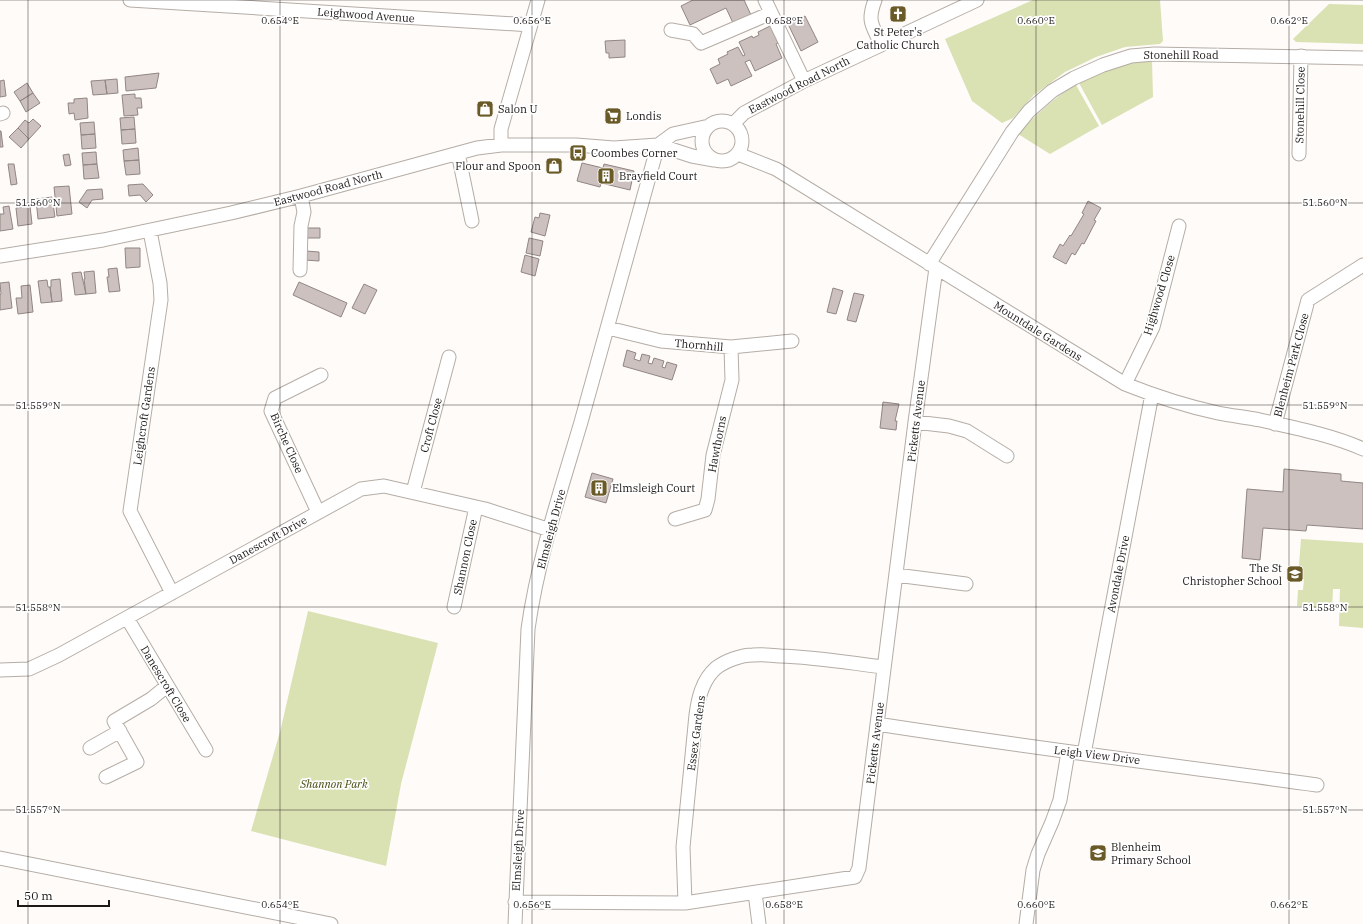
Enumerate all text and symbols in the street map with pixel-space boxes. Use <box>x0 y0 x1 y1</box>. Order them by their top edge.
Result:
church icon: St Peter's Catholic Church <box>888 4 908 24</box>
street label: Leighwood Avenue <box>317 5 415 25</box>
text: 0.654°E <box>261 14 299 27</box>
text: 0.656°E <box>513 14 551 27</box>
text: 0.658°E <box>765 14 803 27</box>
text: 0.660°E <box>1017 14 1055 27</box>
text: 0.662°E <box>1270 14 1308 27</box>
place label: St Peter's Catholic Church <box>856 25 940 52</box>
street label: Stonehill Road <box>1143 48 1219 62</box>
street label: Eastwood Road North <box>746 53 852 117</box>
street label: Stonehill Close <box>1292 66 1308 144</box>
shop icon: Salon U <box>475 99 495 119</box>
place label: Salon U <box>498 102 538 116</box>
supermarket icon: Londis <box>603 106 623 126</box>
place label: Londis <box>626 109 661 123</box>
bus stop icon: Coombes Corner <box>568 143 588 163</box>
place label: Coombes Corner <box>591 146 678 160</box>
shop icon: Flour and Spoon <box>544 156 564 176</box>
place label: Flour and Spoon <box>455 159 541 173</box>
building icon: Brayfield Court <box>596 166 616 186</box>
street label: Eastwood Road North <box>272 167 384 209</box>
place label: Brayfield Court <box>619 169 697 183</box>
text: 51.560°N <box>15 196 61 209</box>
text: 51.560°N <box>1302 196 1348 209</box>
street label: Highwood Close <box>1140 253 1178 337</box>
street label: Mountdale Gardens <box>991 298 1085 364</box>
street label: Blenheim Park Close <box>1270 311 1312 419</box>
street label: Thornhill <box>674 336 724 354</box>
street label: Leighcroft Gardens <box>130 366 158 466</box>
street label: Picketts Avenue <box>904 379 928 463</box>
street label: Croft Close <box>417 396 445 454</box>
text: 51.559°N <box>15 399 61 412</box>
text: 51.559°N <box>1302 399 1348 412</box>
street label: Birche Close <box>267 411 307 475</box>
street label: Hawthorns <box>705 415 729 473</box>
building icon: Elmsleigh Court <box>589 478 609 498</box>
place label: Elmsleigh Court <box>612 481 695 495</box>
street label: Elmsleigh Drive <box>534 487 568 570</box>
street label: Danescroft Drive <box>227 513 309 567</box>
street label: Shannon Close <box>450 518 480 596</box>
street label: Avondale Drive <box>1104 534 1132 614</box>
place label: The St Christopher School <box>1183 561 1282 588</box>
school or university icon: The St Christopher School <box>1285 564 1305 584</box>
text: 51.558°N <box>15 601 61 614</box>
text: 51.558°N <box>1302 601 1348 614</box>
street label: Danescroft Close <box>138 643 194 725</box>
street label: Essex Gardens <box>684 694 708 772</box>
street label: Picketts Avenue <box>863 701 887 785</box>
street label: Leigh View Drive <box>1053 743 1141 767</box>
park label: Shannon Park <box>299 777 368 791</box>
text: 51.557°N <box>15 803 61 816</box>
text: 51.557°N <box>1302 803 1348 816</box>
street label: Elmsleigh Drive <box>509 809 527 891</box>
place label: Blenheim Primary School <box>1111 840 1191 867</box>
school or university icon: Blenheim Primary School <box>1088 843 1108 863</box>
scale bar <box>18 882 109 908</box>
text: 50 m <box>24 888 53 903</box>
text: 0.654°E <box>261 898 299 911</box>
text: 0.656°E <box>513 898 551 911</box>
text: 0.658°E <box>765 898 803 911</box>
text: 0.660°E <box>1017 898 1055 911</box>
text: 0.662°E <box>1270 898 1308 911</box>

